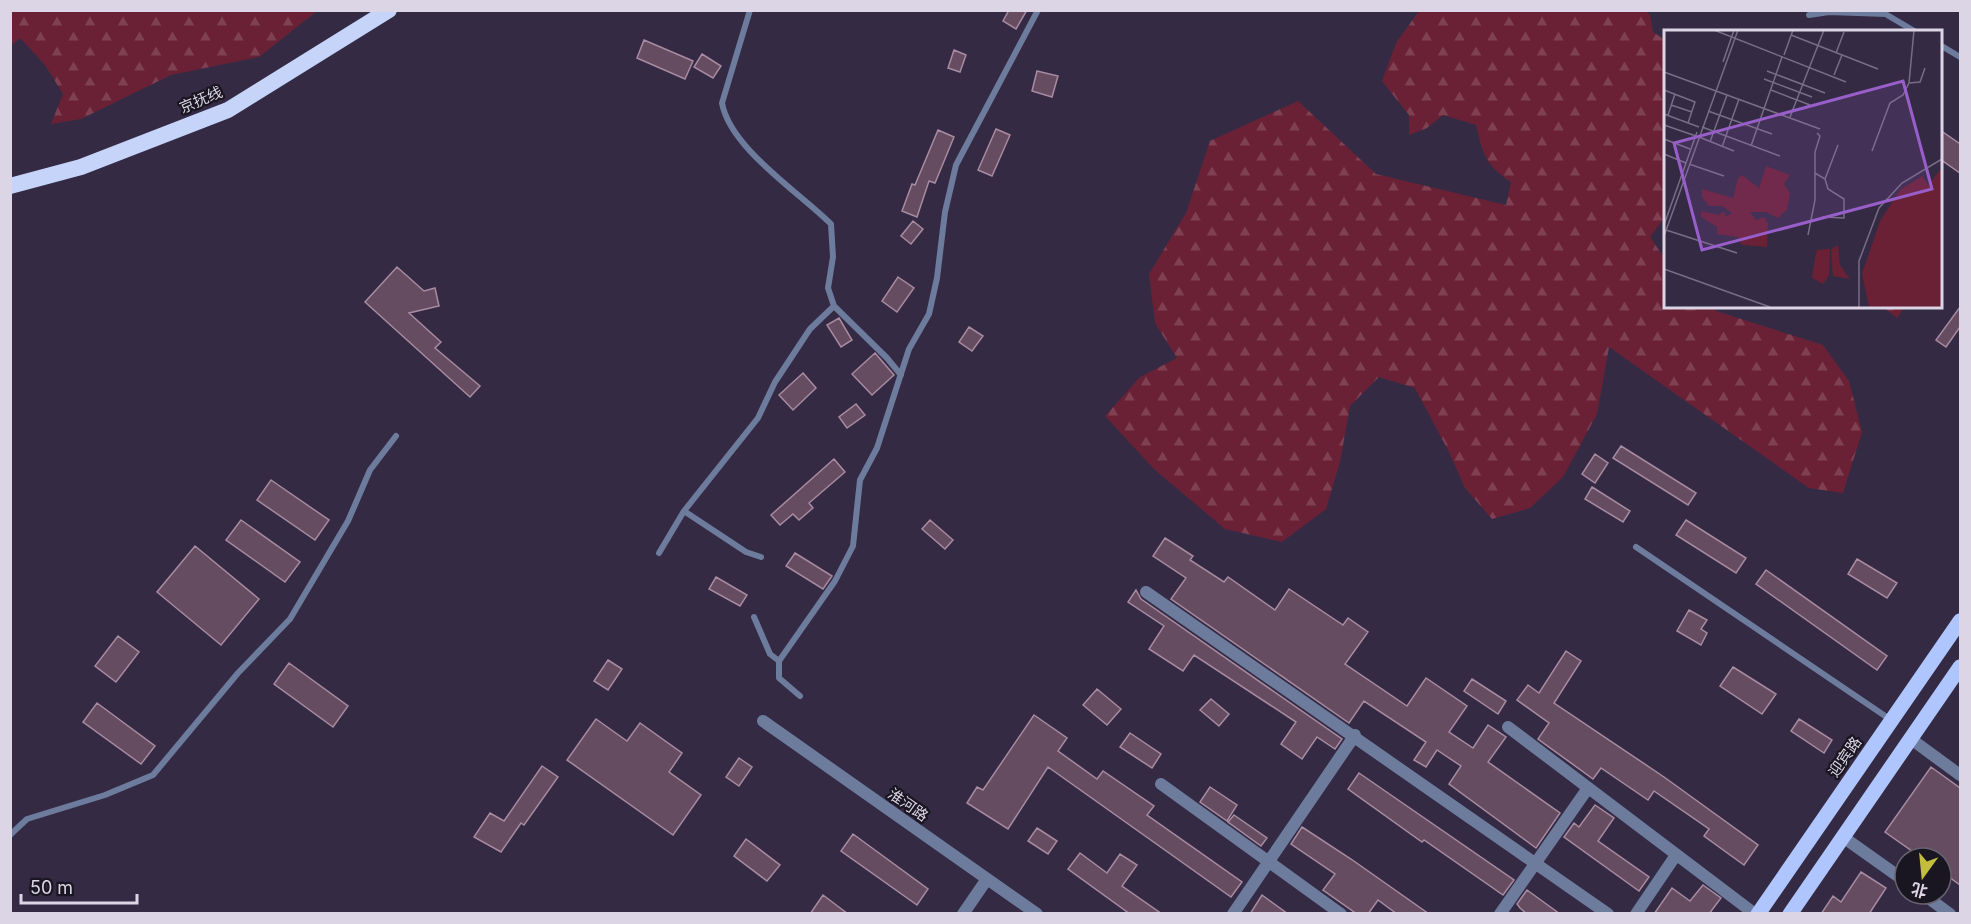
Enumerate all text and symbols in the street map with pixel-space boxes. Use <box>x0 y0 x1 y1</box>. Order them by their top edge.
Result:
inset map <box>1664 30 1941 308</box>
street label: 京抚线 <box>176 82 225 117</box>
street label: 迎宾路 <box>1824 733 1865 781</box>
street label: 淮河路 <box>884 784 932 825</box>
north arrow <box>1893 846 1953 906</box>
scale bar <box>21 867 136 905</box>
text: 50 m <box>30 877 73 898</box>
text: 北 <box>1909 879 1929 902</box>

